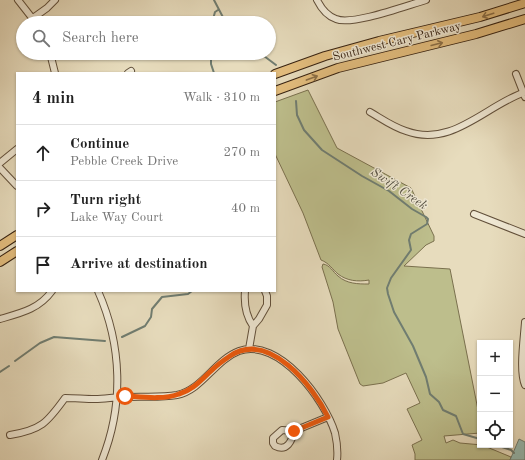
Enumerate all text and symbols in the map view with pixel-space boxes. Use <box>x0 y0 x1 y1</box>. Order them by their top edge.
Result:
one-way arrow <box>481 12 494 19</box>
search box <box>16 16 276 60</box>
street label: Southwest Cary Parkway <box>332 20 463 64</box>
icon: search <box>30 27 52 49</box>
text: Search here <box>62 31 139 46</box>
one-way arrow <box>430 40 443 47</box>
one-way arrow <box>305 74 318 81</box>
text: 4 min <box>32 90 75 107</box>
text: Walk · 310 m <box>183 91 260 104</box>
text: Continue <box>70 137 129 152</box>
icon: ahead <box>32 142 54 164</box>
text: 270 m <box>223 146 260 159</box>
text: Pebble Creek Drive <box>70 155 178 168</box>
water label: Swift Creek <box>368 165 430 213</box>
text: Turn right <box>70 193 141 208</box>
icon: right <box>32 198 54 220</box>
text: 40 m <box>231 202 260 215</box>
text: Lake Way Court <box>70 211 163 224</box>
icon: arrive <box>32 254 54 276</box>
text: Arrive at destination <box>70 257 208 272</box>
map controls <box>477 340 513 448</box>
button: + <box>477 340 513 376</box>
button: − <box>477 376 513 412</box>
route start <box>116 387 134 405</box>
button: locate <box>477 412 513 448</box>
route end <box>285 422 303 440</box>

